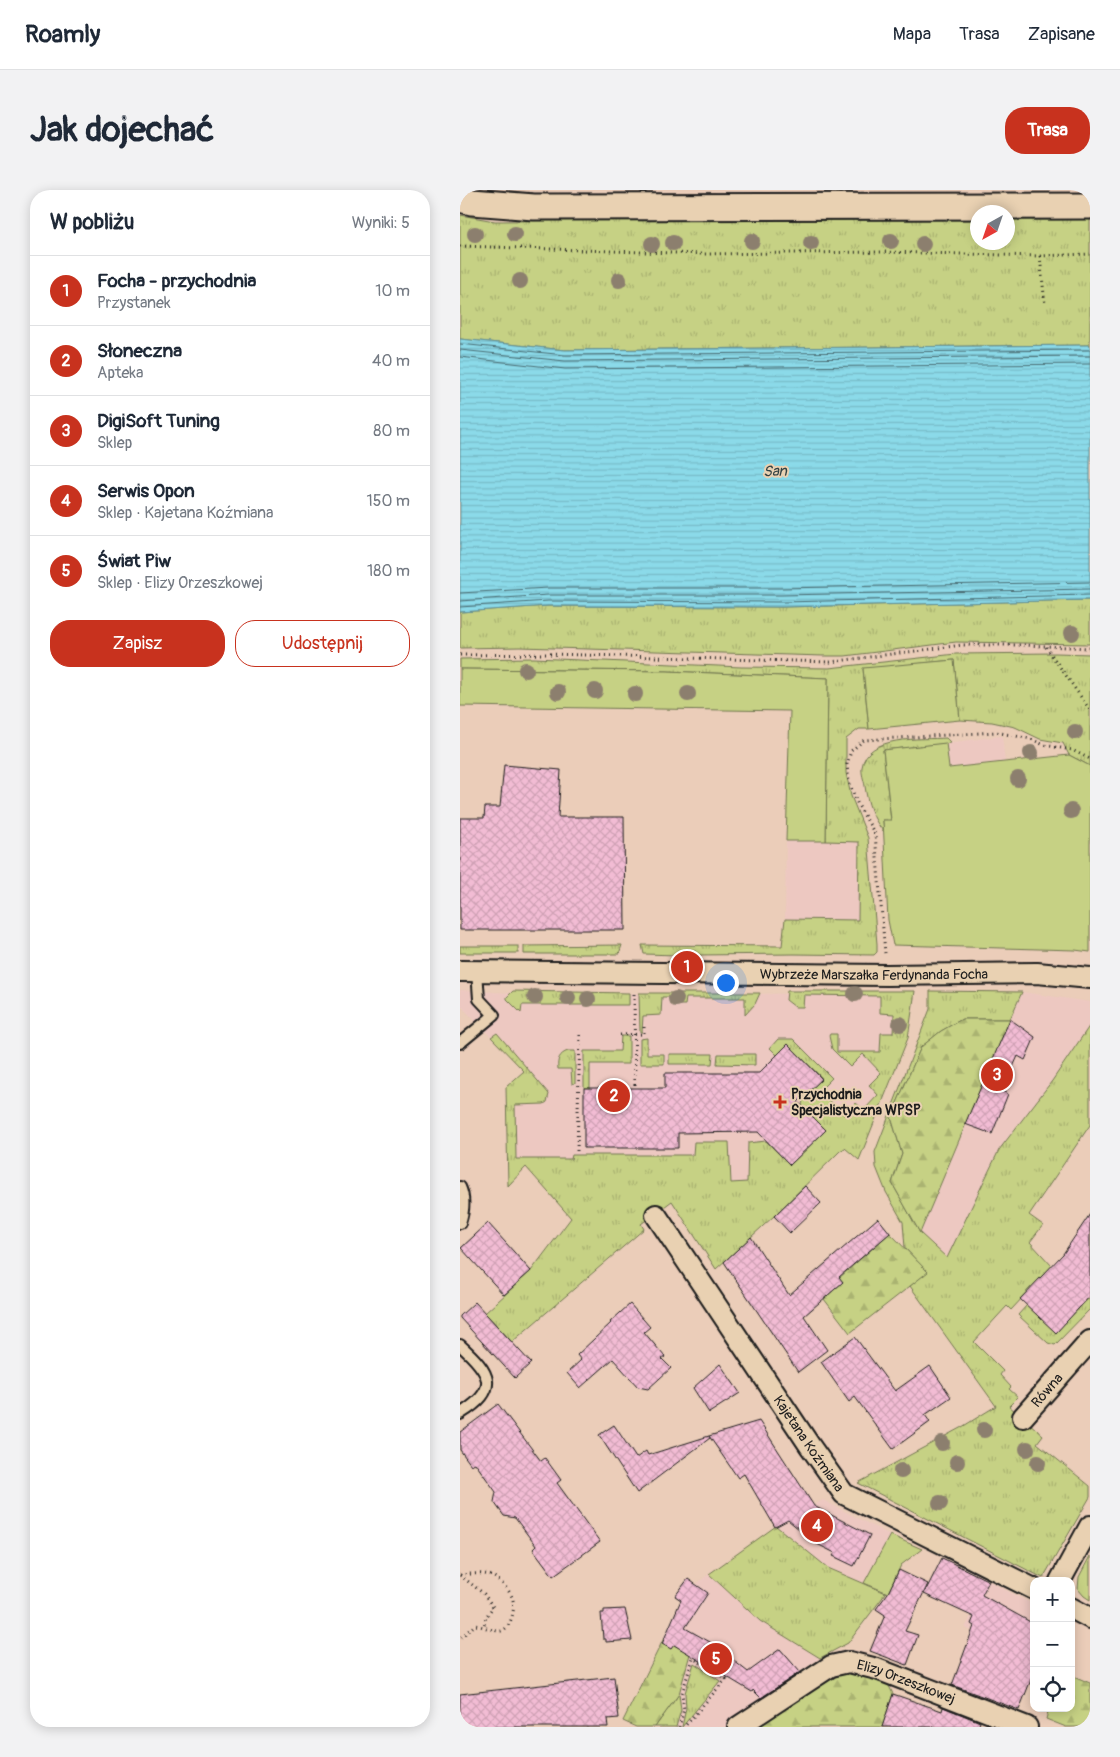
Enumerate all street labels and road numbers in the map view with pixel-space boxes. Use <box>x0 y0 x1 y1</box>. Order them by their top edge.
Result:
street label: Wybrzeże Marszałka Ferdynanda Focha <box>760 966 988 984</box>
street label: Równa <box>1028 1370 1067 1411</box>
street label: Kajetana Koźmiana <box>770 1392 848 1495</box>
street label: Elizy Orzeszkowej <box>855 1656 958 1707</box>

